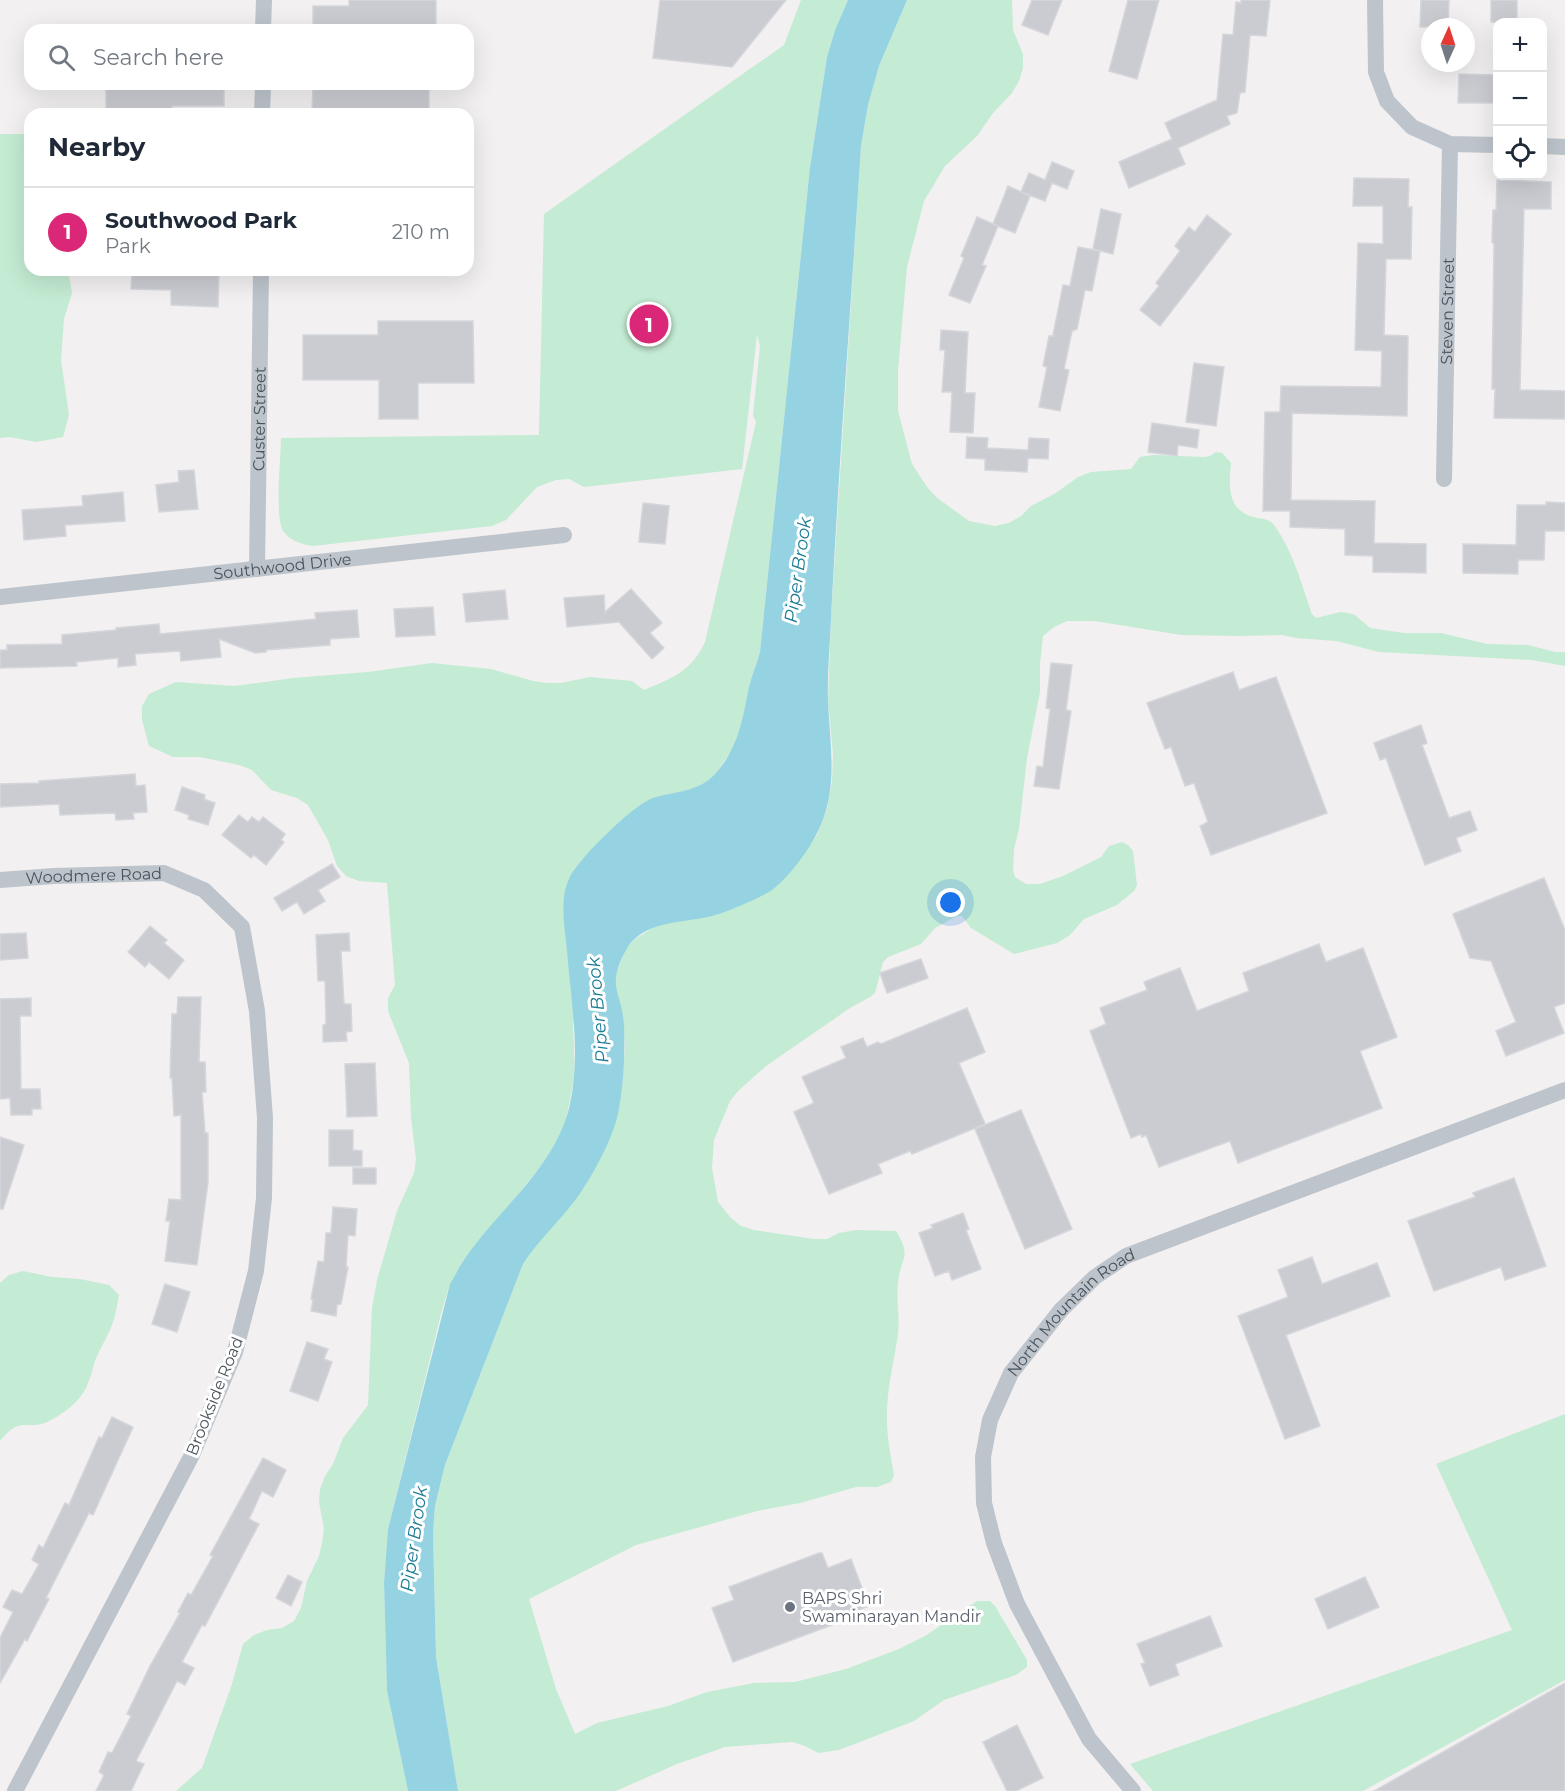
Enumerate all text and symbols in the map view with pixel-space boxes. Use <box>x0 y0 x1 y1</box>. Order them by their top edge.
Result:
north arrow <box>1421 18 1475 72</box>
map controls <box>1493 18 1547 180</box>
button: + <box>1493 18 1547 72</box>
search box <box>24 24 474 90</box>
icon: search <box>45 41 78 74</box>
text: Search here <box>93 44 224 71</box>
button: − <box>1493 72 1547 126</box>
button: locate <box>1493 126 1547 180</box>
text: Nearby <box>48 131 145 163</box>
text: Southwood Park <box>105 207 297 234</box>
text: 1 <box>64 220 71 244</box>
text: 210 m <box>392 220 450 244</box>
text: Park <box>105 234 151 258</box>
street label: Steven Street <box>1437 257 1458 365</box>
pin: 1 <box>630 302 668 346</box>
street label: Custer Street <box>249 366 270 471</box>
water label: Piper Brook <box>780 514 816 624</box>
street label: Southwood Drive <box>212 549 352 583</box>
street label: Woodmere Road <box>25 864 162 888</box>
your location <box>936 888 965 917</box>
water label: Piper Brook <box>582 955 614 1064</box>
street label: North Mountain Road <box>1003 1245 1138 1380</box>
street label: Brookside Road <box>182 1334 247 1458</box>
water label: Piper Brook <box>396 1483 432 1593</box>
place label: BAPS Shri Swaminarayan Mandir <box>802 1589 981 1626</box>
marker: BAPS Shri Swaminarayan Mandir <box>783 1600 797 1614</box>

